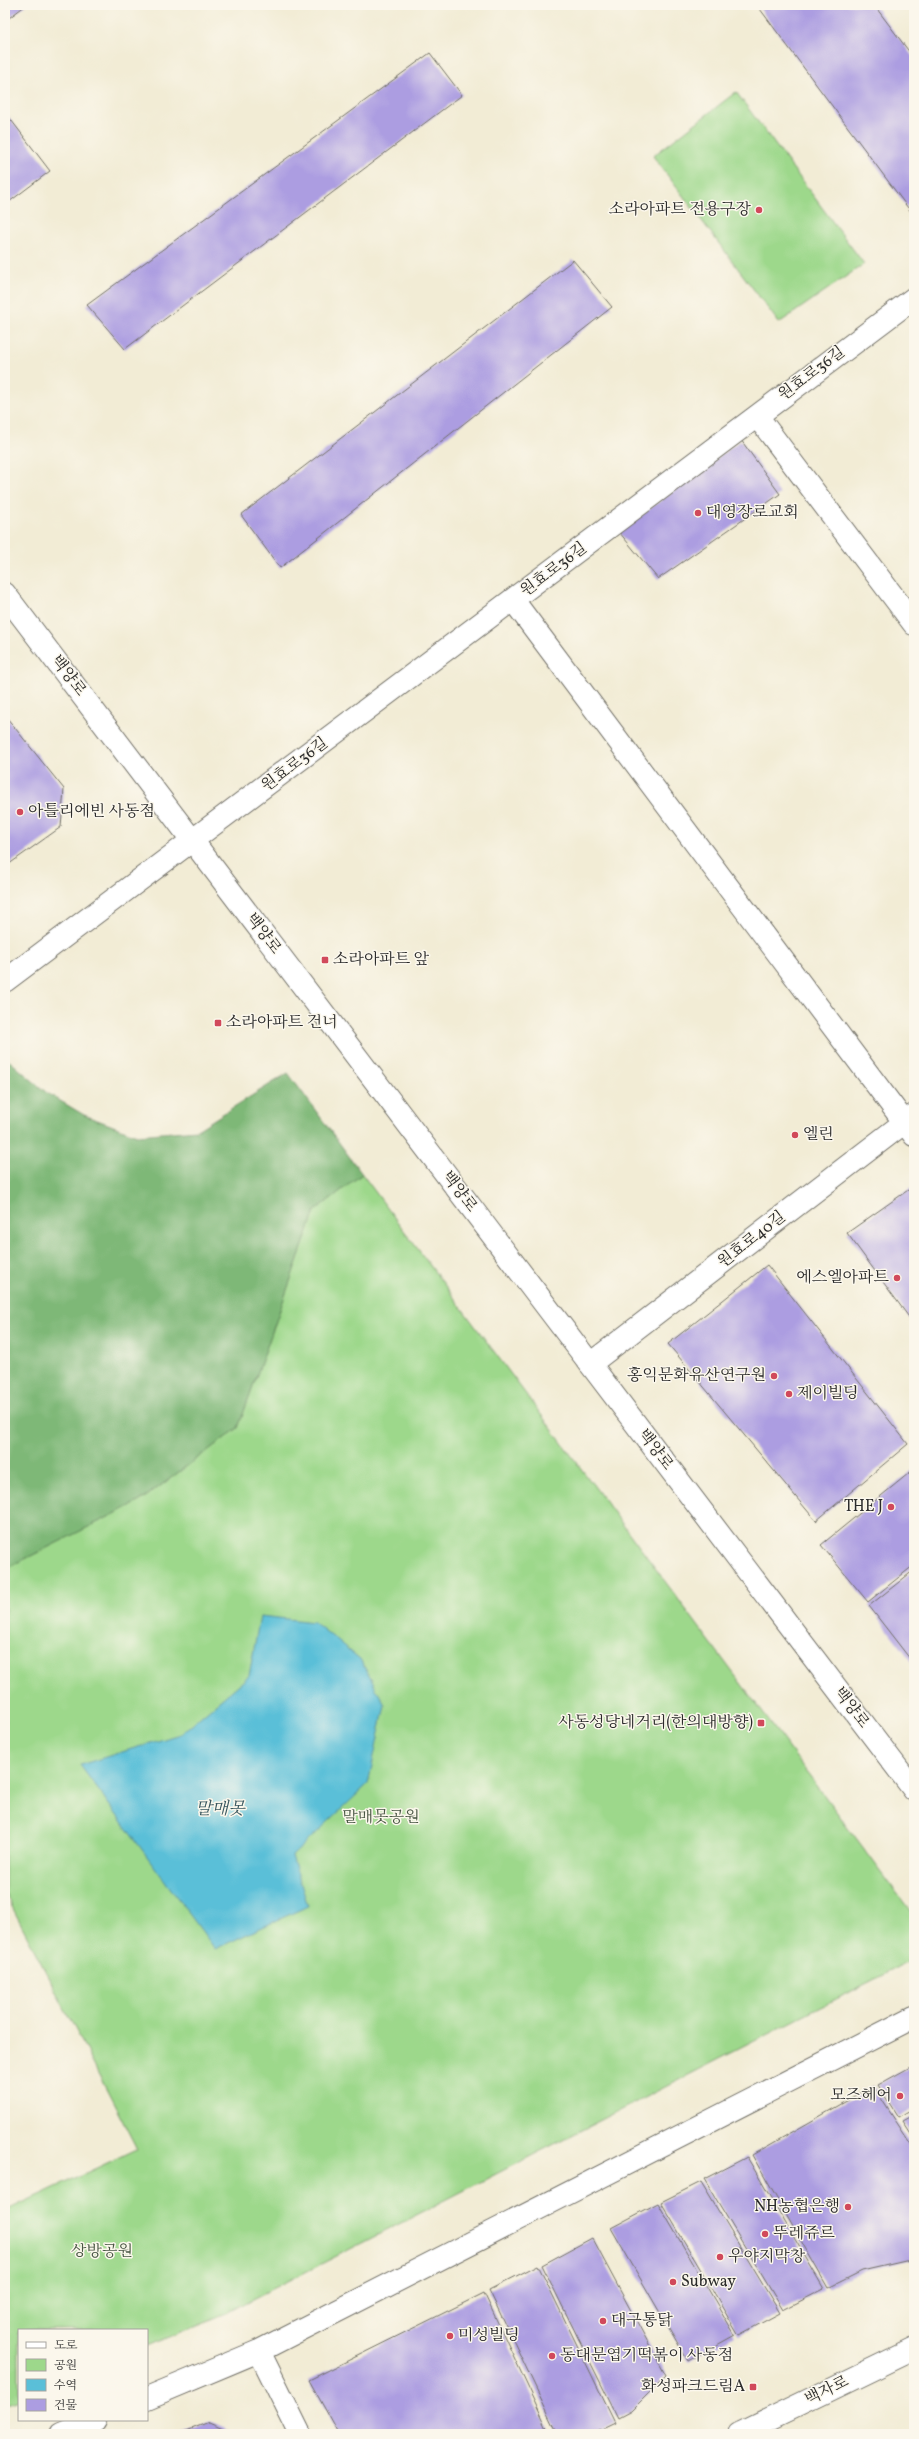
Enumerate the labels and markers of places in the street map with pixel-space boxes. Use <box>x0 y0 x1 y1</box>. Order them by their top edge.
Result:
place label: 소라아파트 전용구장 <box>609 199 752 221</box>
marker: 소라아파트 전용구장 <box>754 205 764 215</box>
place label: 대영장로교회 <box>706 502 799 524</box>
marker: 대영장로교회 <box>693 508 703 518</box>
place label: 아틀리에빈 사동점 <box>28 801 155 823</box>
marker: 아틀리에빈 사동점 <box>15 807 25 817</box>
place label: 소라아파트 앞 <box>333 949 429 971</box>
marker: 소라아파트 앞 <box>320 955 330 965</box>
place label: 소라아파트 건너 <box>226 1012 337 1034</box>
marker: 소라아파트 건너 <box>213 1018 223 1028</box>
place label: 엘린 <box>803 1124 834 1146</box>
marker: 엘린 <box>790 1130 800 1140</box>
place label: 에스엘아파트 <box>796 1267 890 1289</box>
marker: 에스엘아파트 <box>892 1273 902 1283</box>
place label: 홍익문화유산연구원 <box>627 1365 766 1387</box>
marker: 홍익문화유산연구원 <box>769 1371 779 1381</box>
place label: 제이빌딩 <box>797 1383 859 1405</box>
marker: 제이빌딩 <box>784 1389 794 1399</box>
place label: THE J <box>844 1496 883 1518</box>
marker: THE J <box>886 1502 896 1512</box>
place label: 사동성당네거리(한의대방향) <box>558 1712 753 1734</box>
marker: 사동성당네거리(한의대방향) <box>756 1718 766 1728</box>
place label: 모즈헤어 <box>830 2085 892 2107</box>
marker: 모즈헤어 <box>895 2091 905 2101</box>
place label: NH농협은행 <box>754 2196 840 2218</box>
marker: NH농협은행 <box>843 2202 853 2212</box>
place label: 뚜레쥬르 <box>773 2223 835 2245</box>
marker: 뚜레쥬르 <box>760 2229 770 2239</box>
place label: 우야지막창 <box>728 2246 806 2268</box>
marker: 우야지막창 <box>715 2252 725 2262</box>
place label: Subway <box>681 2271 736 2293</box>
marker: Subway <box>668 2277 678 2287</box>
place label: 대구통닭 <box>611 2310 673 2332</box>
marker: 대구통닭 <box>598 2316 608 2326</box>
place label: 미성빌딩 <box>458 2325 520 2347</box>
marker: 미성빌딩 <box>445 2331 455 2341</box>
place label: 동대문엽기떡볶이 사동점 <box>560 2345 733 2367</box>
marker: 동대문엽기떡볶이 사동점 <box>547 2351 557 2361</box>
place label: 화성파크드림A <box>641 2376 745 2398</box>
marker: 화성파크드림A <box>748 2382 758 2392</box>

